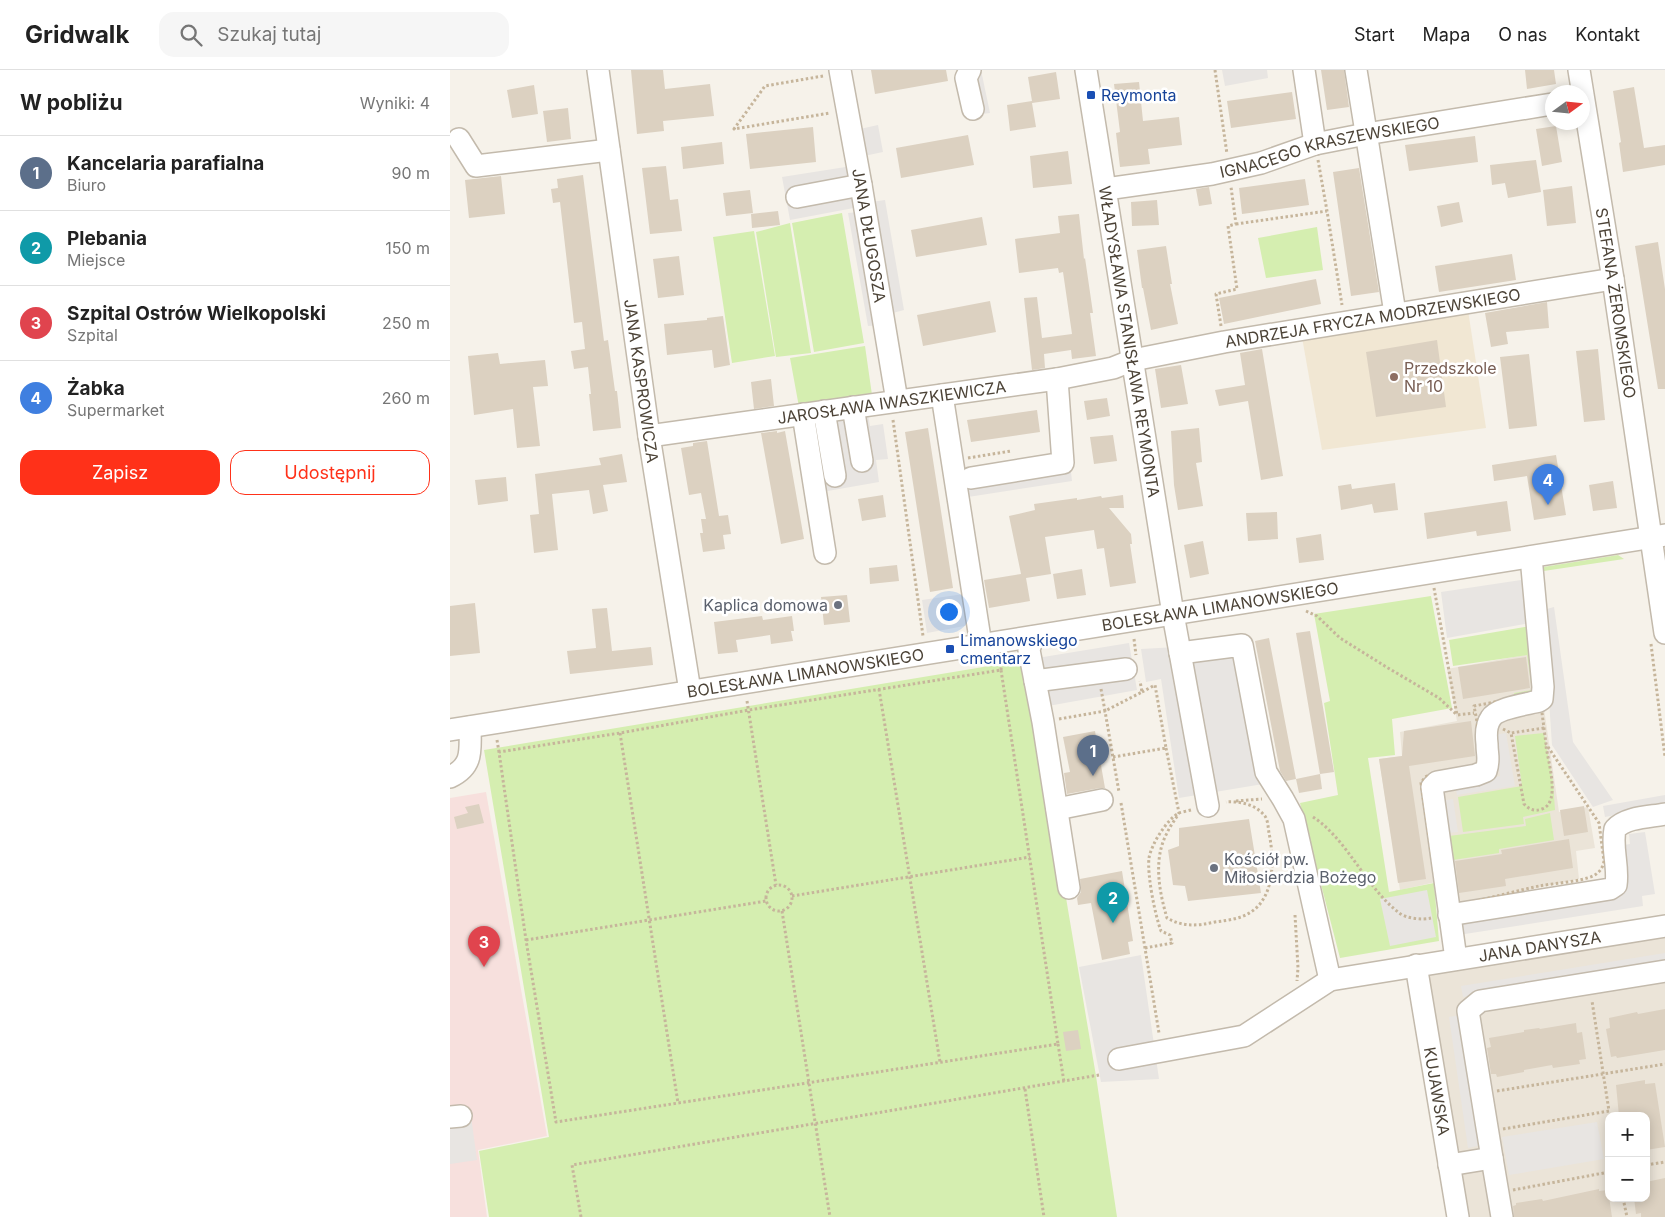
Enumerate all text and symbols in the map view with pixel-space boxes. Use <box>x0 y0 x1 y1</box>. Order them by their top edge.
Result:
search box <box>159 12 509 57</box>
text: Gridwalk <box>25 20 129 49</box>
icon: search <box>177 21 205 49</box>
text: Szukaj tutaj <box>217 23 321 46</box>
text: Start <box>1354 24 1395 45</box>
text: Mapa <box>1423 24 1470 45</box>
text: O nas <box>1498 24 1547 45</box>
text: Kontakt <box>1575 24 1640 45</box>
place label: Reymonta <box>1101 85 1176 105</box>
north arrow <box>1545 85 1590 130</box>
marker: Reymonta <box>1085 89 1097 101</box>
text: W pobliżu <box>20 90 123 115</box>
text: Wyniki: 4 <box>360 93 430 113</box>
street label: IGNACEGO KRASZEWSKIEGO <box>1218 112 1441 182</box>
text: Kancelaria parafialna <box>67 152 264 175</box>
text: 1 <box>33 163 39 183</box>
text: 90 m <box>391 163 430 183</box>
street label: JANA DŁUGOSZA <box>848 167 890 304</box>
text: Biuro <box>67 175 106 195</box>
street label: WŁADYSŁAWA STANISŁAWA REYMONTA <box>1095 184 1164 499</box>
street label: STEFANA ŻEROMSKIEGO <box>1592 206 1640 400</box>
text: Plebania <box>67 227 147 250</box>
text: 2 <box>31 238 41 258</box>
text: 150 m <box>385 238 430 258</box>
text: Miejsce <box>67 250 125 270</box>
street label: ANDRZEJA FRYCZA MODRZEWSKIEGO <box>1223 284 1522 352</box>
street label: JANA KASPROWICZA <box>620 298 663 464</box>
text: Szpital Ostrów Wielkopolski <box>67 302 326 325</box>
text: 3 <box>31 313 41 333</box>
text: 250 m <box>382 313 430 333</box>
text: Szpital <box>67 325 118 345</box>
place label: Przedszkole Nr 10 <box>1404 358 1496 396</box>
marker: Przedszkole Nr 10 <box>1388 371 1400 383</box>
street label: JAROSŁAWA IWASZKIEWICZA <box>776 376 1007 428</box>
text: Żabka <box>67 377 125 400</box>
text: 4 <box>31 388 41 408</box>
text: 260 m <box>382 388 430 408</box>
text: Supermarket <box>67 400 164 420</box>
button: Zapisz <box>20 450 220 495</box>
button: Udostępnij <box>230 450 430 495</box>
pin: 4 <box>1532 464 1564 505</box>
street label: BOLESŁAWA LIMANOWSKIEGO <box>1100 578 1340 635</box>
place label: Kaplica domowa <box>703 595 828 615</box>
marker: Kaplica domowa <box>832 599 844 611</box>
your location <box>936 599 962 625</box>
place label: Limanowskiego cmentarz <box>960 630 1078 668</box>
marker: Limanowskiego cmentarz <box>944 643 956 655</box>
street label: BOLESŁAWA LIMANOWSKIEGO <box>686 644 925 702</box>
pin: 1 <box>1077 735 1109 776</box>
place label: Kościół pw. Miłosierdzia Bożego <box>1224 849 1376 887</box>
marker: Kościół pw. Miłosierdzia Bożego <box>1208 862 1220 874</box>
pin: 2 <box>1097 882 1129 923</box>
pin: 3 <box>468 926 500 967</box>
street label: JANA DANYSZA <box>1477 926 1602 966</box>
street label: KUJAWSKA <box>1420 1045 1454 1137</box>
map controls <box>1605 1112 1650 1202</box>
button: + <box>1605 1112 1650 1157</box>
button: − <box>1605 1157 1650 1202</box>

